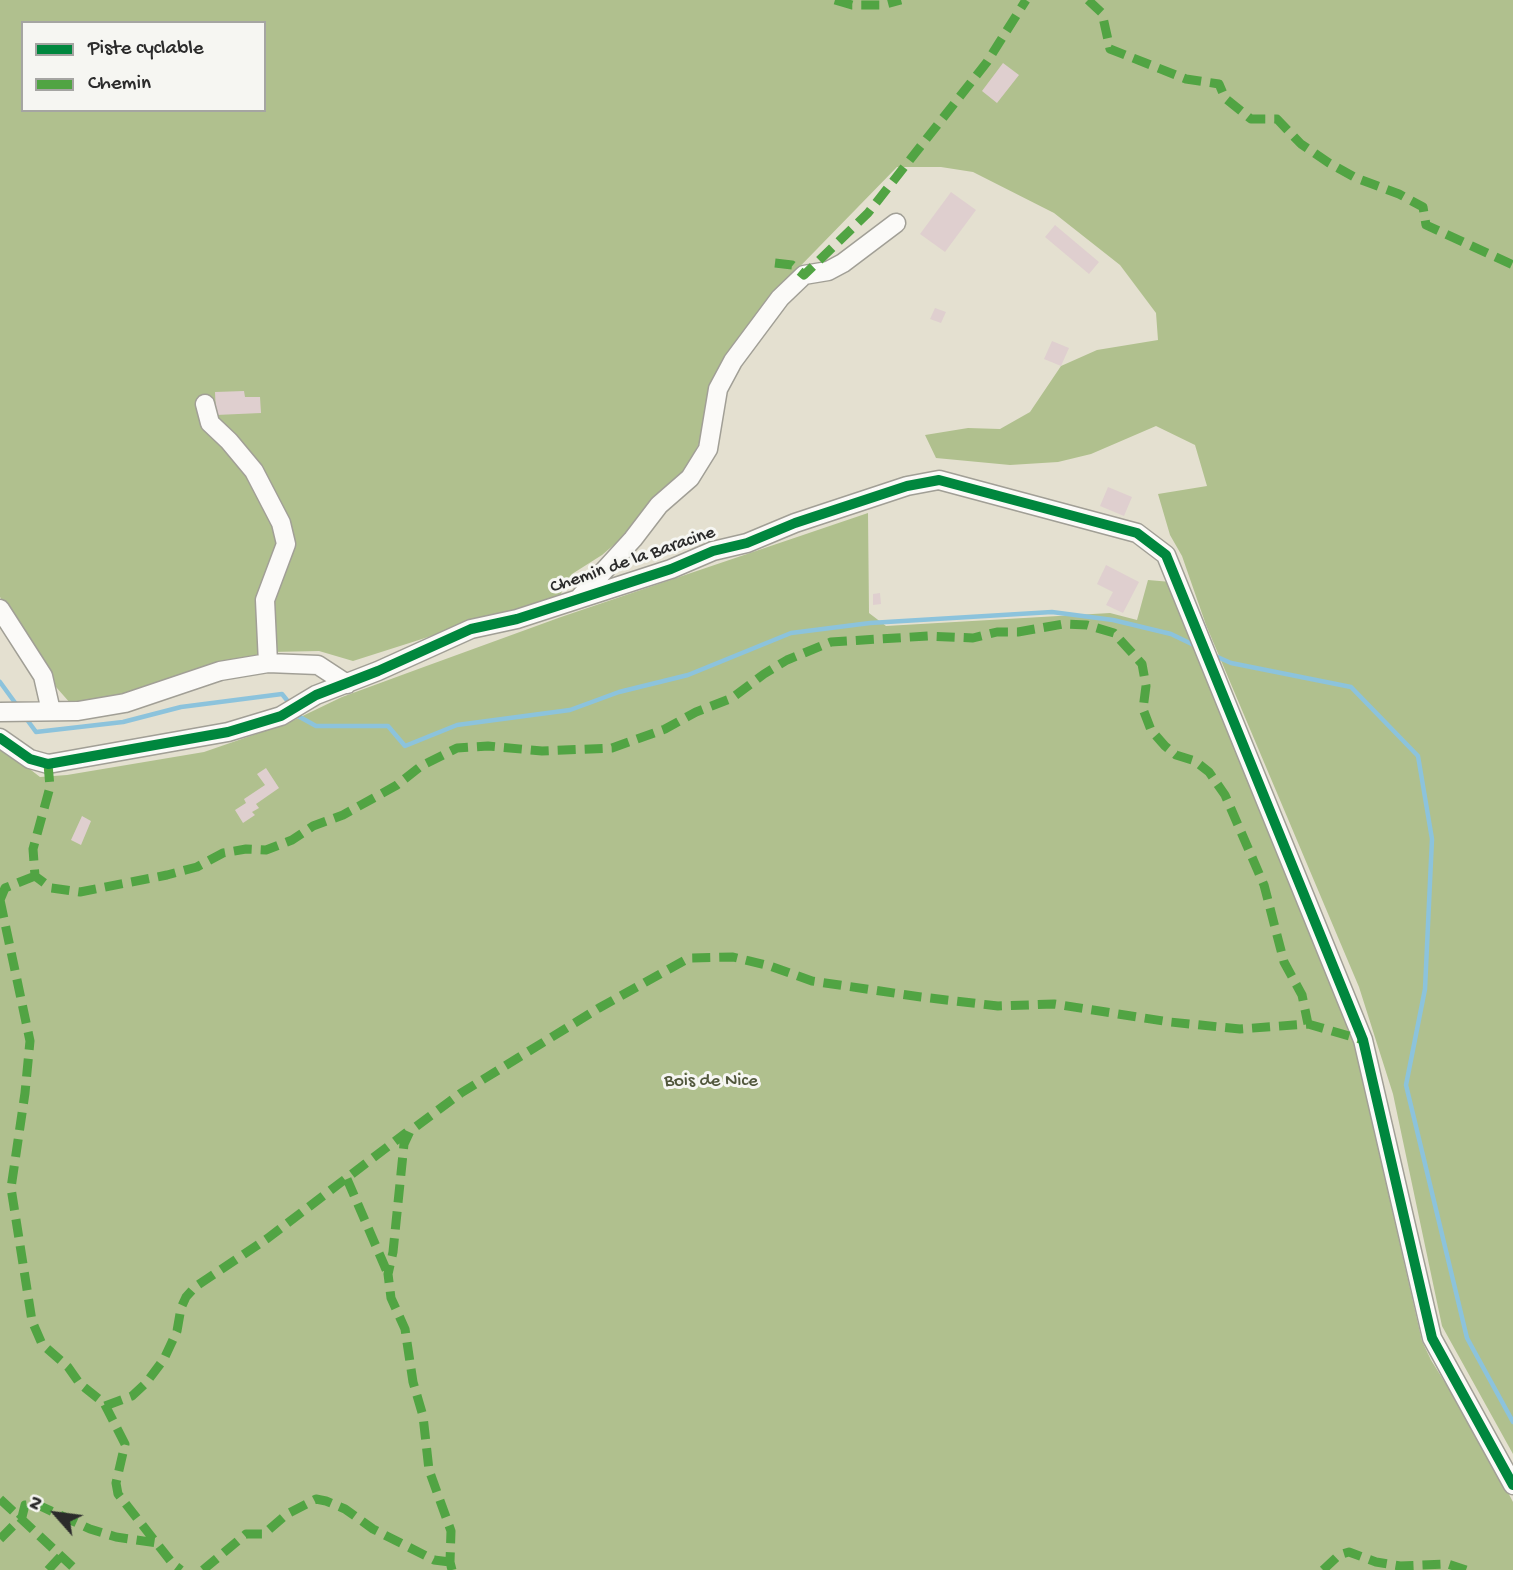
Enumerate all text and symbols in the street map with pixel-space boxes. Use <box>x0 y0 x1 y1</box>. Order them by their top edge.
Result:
legend <box>21 21 266 112</box>
text: Piste cyclable <box>88 37 204 62</box>
text: Chemin <box>88 72 151 97</box>
street label: Chemin de la Baracine <box>547 522 719 600</box>
park label: Bois de Nice <box>664 1071 758 1093</box>
north arrow <box>21 1479 91 1549</box>
text: N <box>24 1493 50 1515</box>

